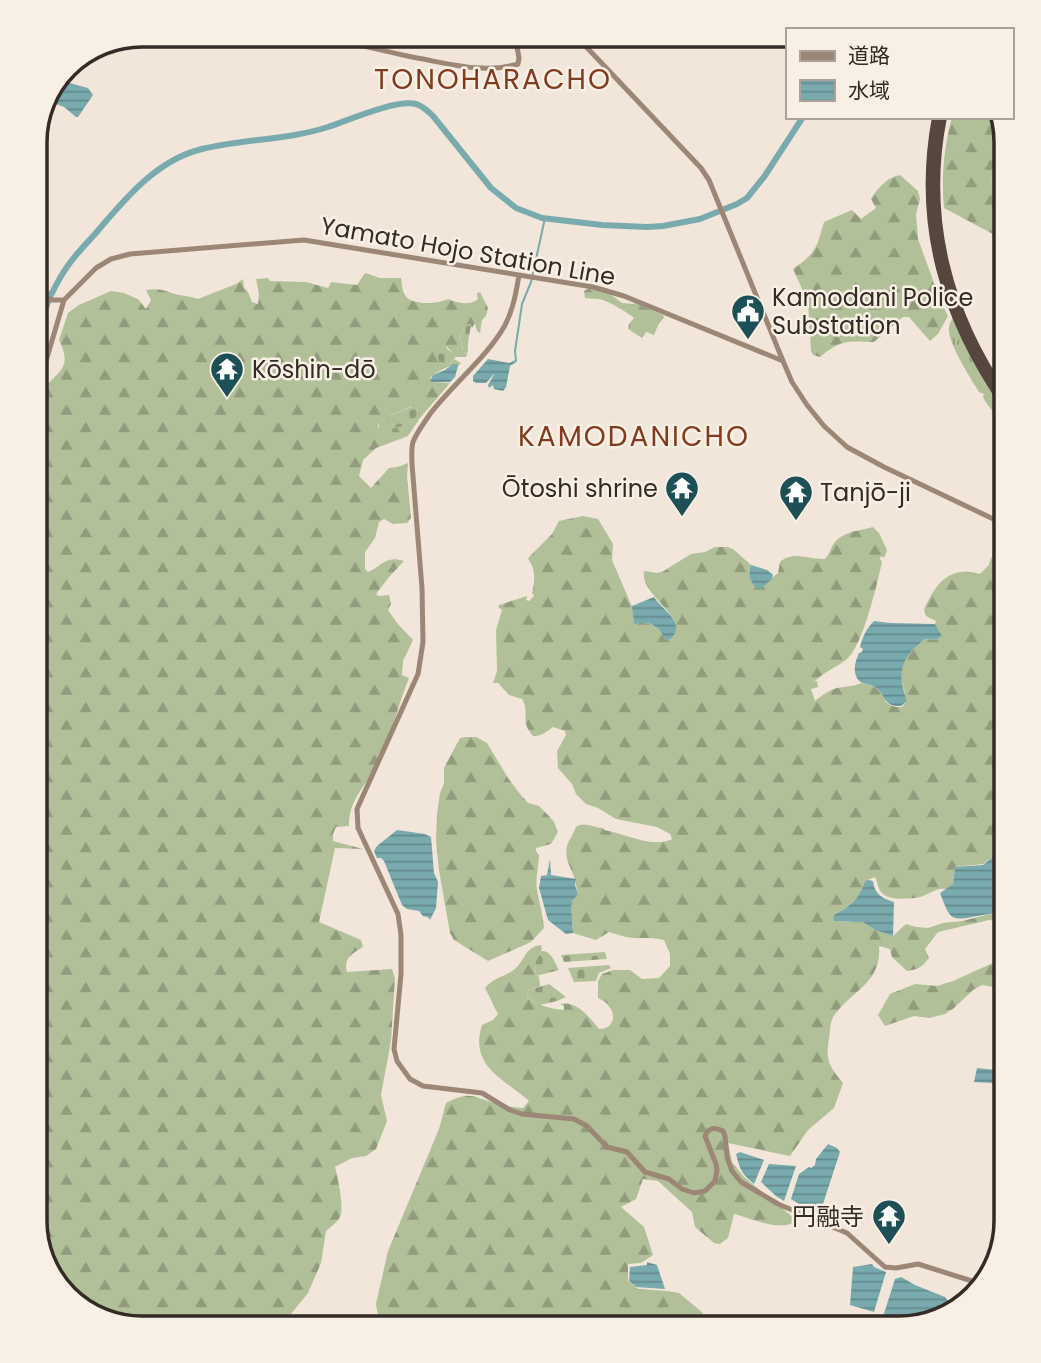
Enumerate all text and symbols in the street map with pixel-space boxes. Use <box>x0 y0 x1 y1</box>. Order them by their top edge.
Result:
legend <box>786 28 1013 119</box>
text: 道路 <box>848 41 890 70</box>
district label: TONOHARACHO <box>374 60 612 99</box>
text: 水域 <box>848 76 890 105</box>
street label: Yamato Hojo Station Line <box>318 209 618 293</box>
place label: Kamodani Police Substation <box>772 281 973 342</box>
public building icon: Kamodani Police Substation <box>729 292 767 341</box>
temple icon: Kōshin-dō <box>208 350 246 399</box>
place label: Kōshin-dō <box>252 353 376 386</box>
district label: KAMODANICHO <box>518 417 750 456</box>
temple icon: Ōtoshi shrine <box>663 469 701 518</box>
place label: Ōtoshi shrine <box>502 472 658 505</box>
temple icon: Tanjō-ji <box>777 473 815 522</box>
place label: Tanjō-ji <box>820 476 911 509</box>
temple icon: 円融寺 <box>870 1197 908 1246</box>
place label: 円融寺 <box>792 1200 864 1233</box>

